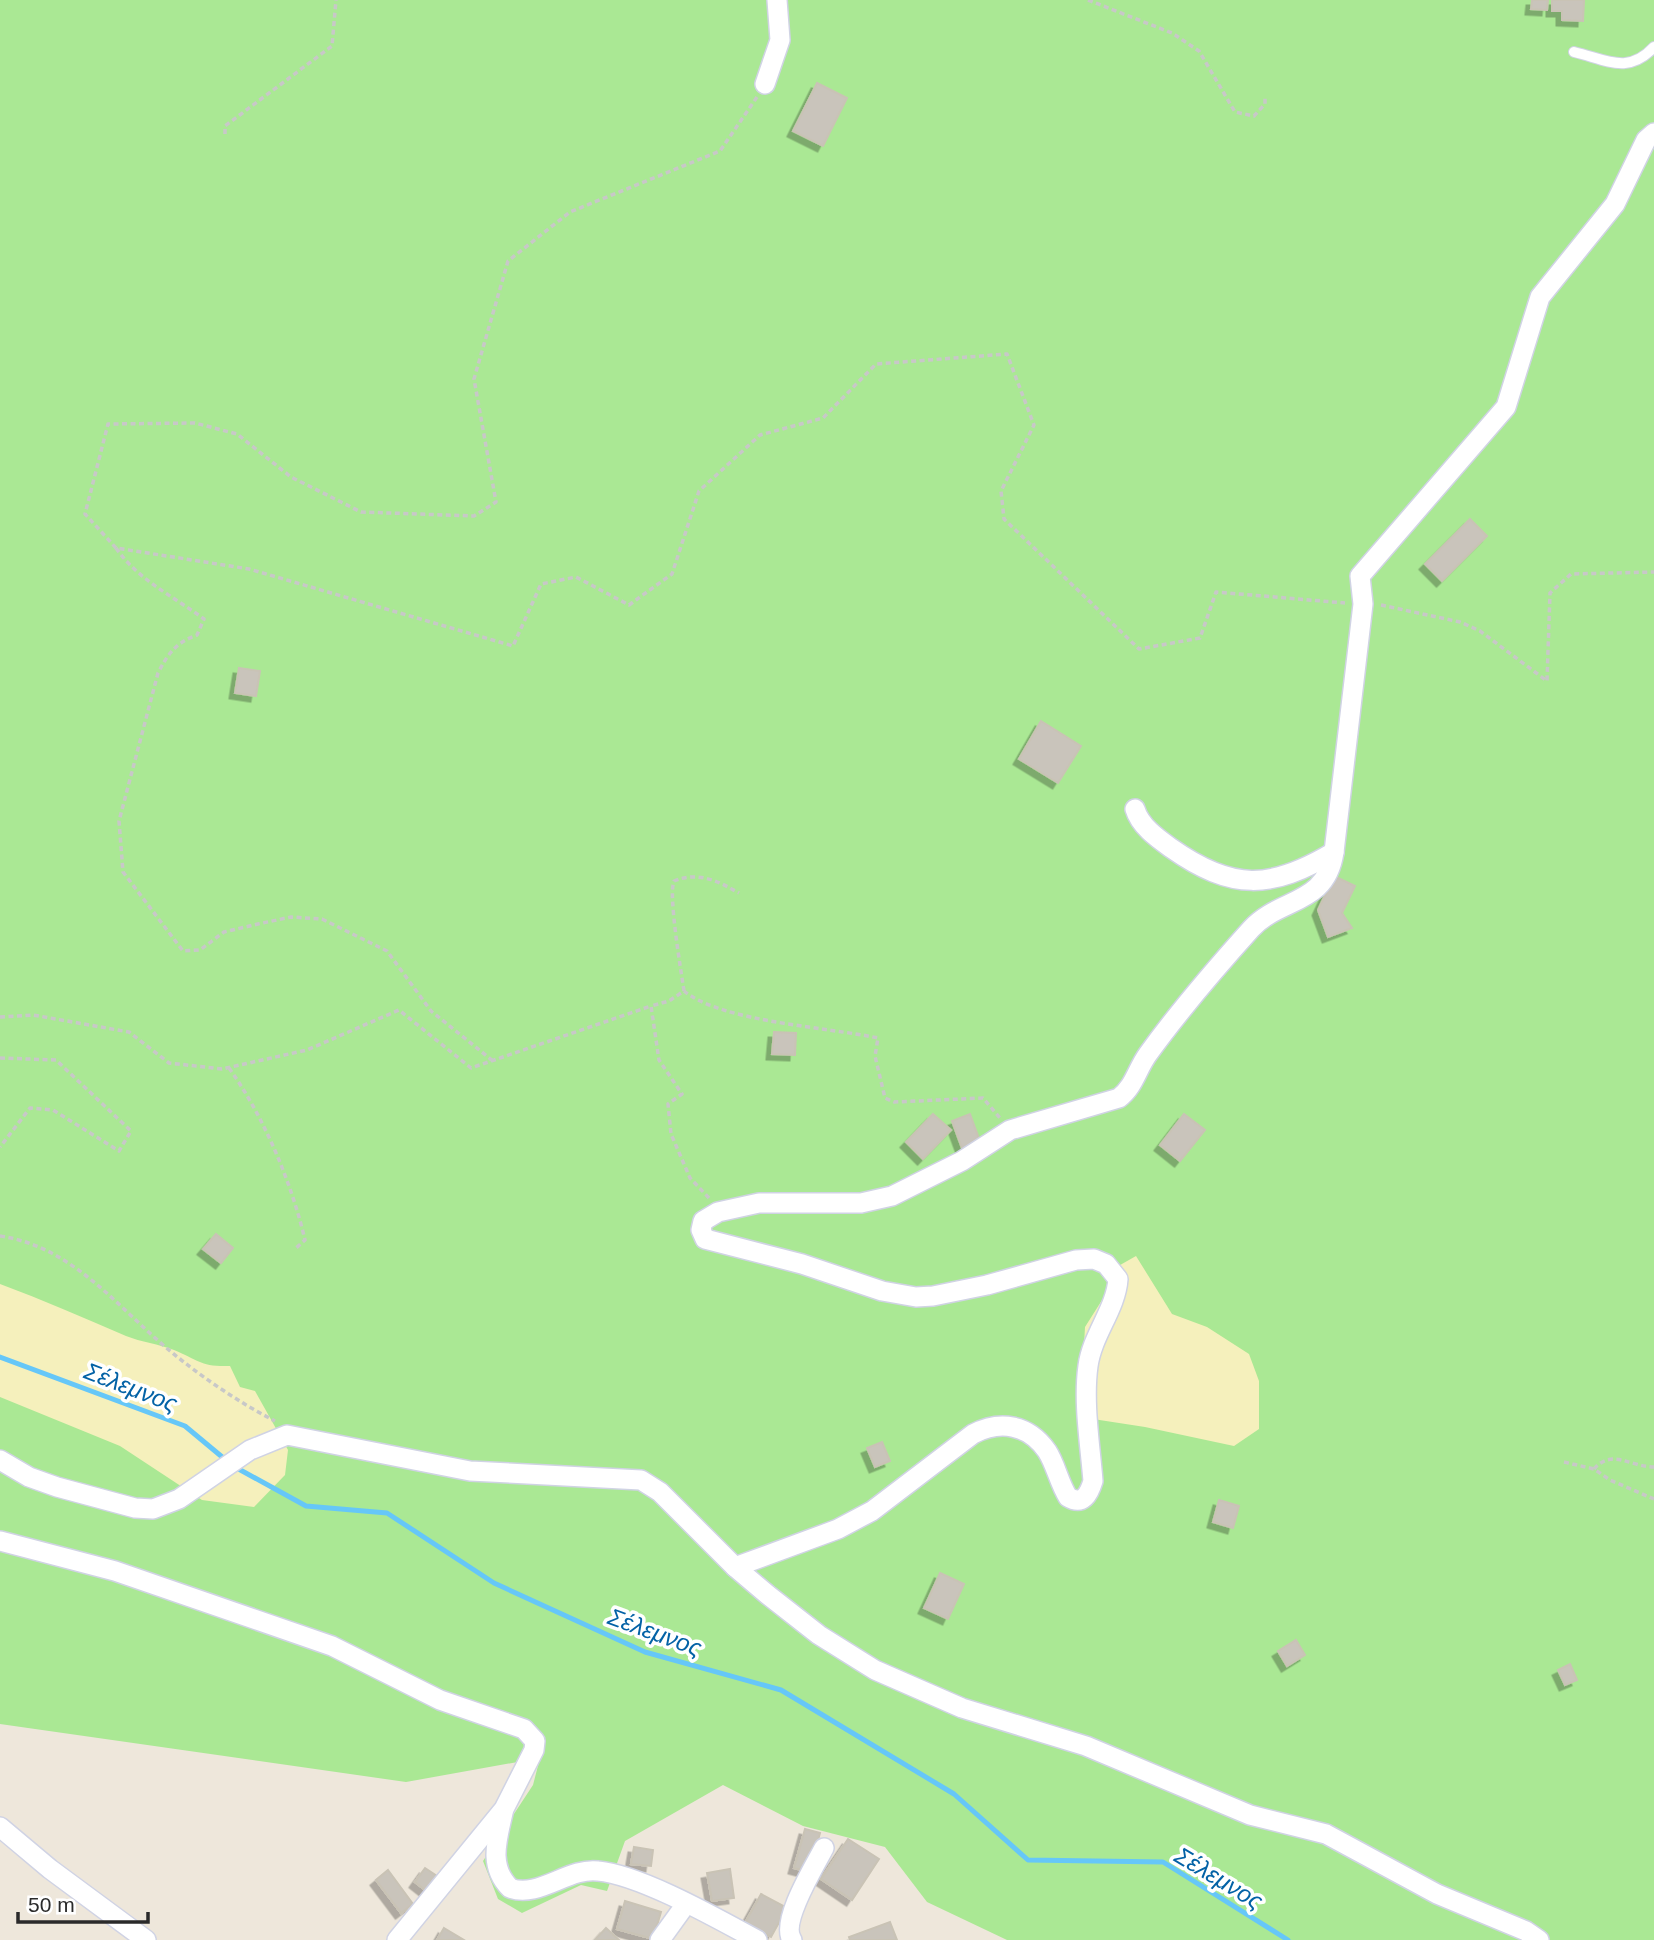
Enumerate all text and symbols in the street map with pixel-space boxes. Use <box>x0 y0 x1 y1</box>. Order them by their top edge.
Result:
water label: Σέλεμνος <box>80 1357 182 1417</box>
water label: Σέλεμνος <box>604 1602 706 1661</box>
water label: Σέλεμνος <box>1169 1841 1268 1915</box>
scale bar <box>18 1881 147 1925</box>
text: 50 m <box>28 1893 75 1916</box>

